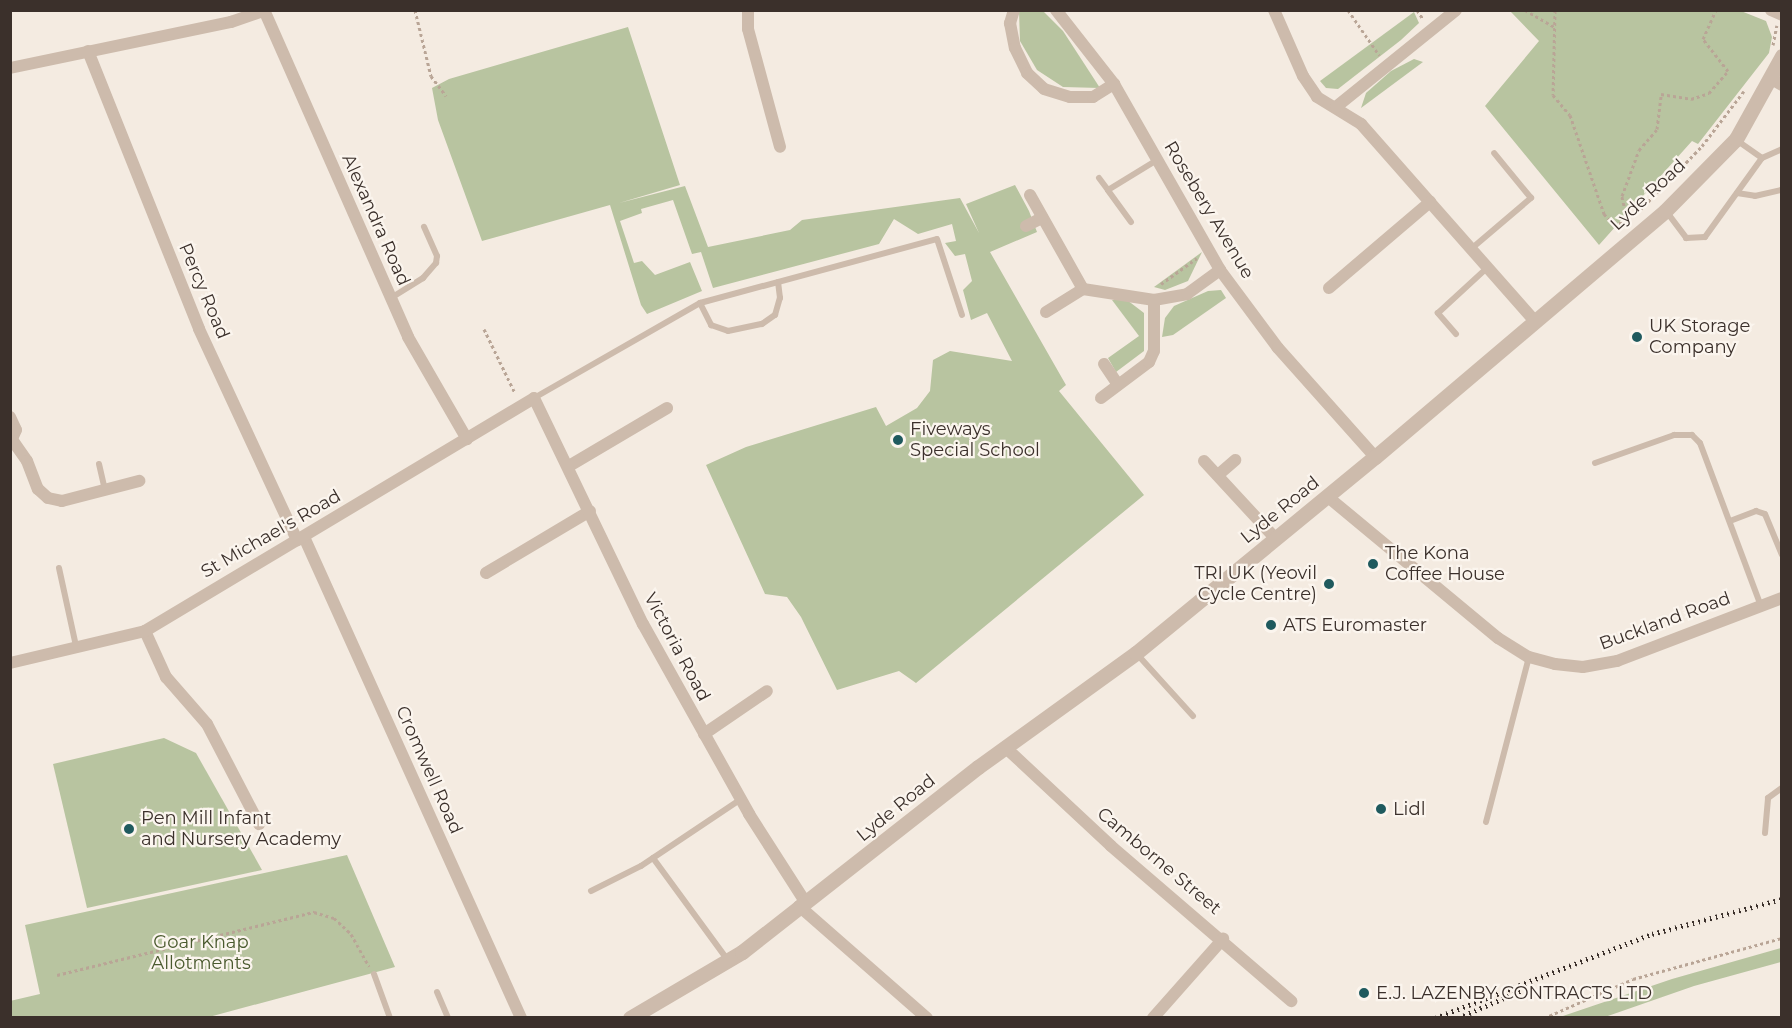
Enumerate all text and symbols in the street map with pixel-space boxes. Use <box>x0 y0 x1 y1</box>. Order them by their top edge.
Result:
street label: Rosebery Avenue <box>1159 137 1259 283</box>
street label: Alexandra Road <box>337 151 415 289</box>
street label: Lyde Road <box>1606 155 1690 235</box>
street label: Percy Road <box>174 240 234 342</box>
place label: UK Storage Company <box>1649 316 1750 358</box>
marker: UK Storage Company <box>1630 330 1644 344</box>
place label: Fiveways Special School <box>910 419 1040 462</box>
marker: Fiveways Special School <box>891 433 905 447</box>
street label: Lyde Road <box>1236 472 1324 548</box>
street label: St Michael's Road <box>197 485 345 583</box>
place label: The Kona Coffee House <box>1385 543 1505 586</box>
marker: The Kona Coffee House <box>1366 557 1380 571</box>
place label: TRI UK (Yeovil Cycle Centre) <box>1194 563 1317 606</box>
marker: TRI UK (Yeovil Cycle Centre) <box>1322 577 1336 591</box>
street label: Buckland Road <box>1596 587 1734 655</box>
street label: Victoria Road <box>639 589 715 705</box>
place label: ATS Euromaster <box>1283 614 1427 636</box>
marker: ATS Euromaster <box>1264 618 1278 632</box>
street label: Cromwell Road <box>391 703 467 837</box>
street label: Lyde Road <box>852 770 940 846</box>
place label: Lidl <box>1393 798 1425 820</box>
marker: Lidl <box>1374 802 1388 816</box>
street label: Camborne Street <box>1093 803 1225 919</box>
place label: Pen Mill Infant and Nursery Academy <box>141 808 341 850</box>
marker: Pen Mill Infant and Nursery Academy <box>122 822 136 836</box>
park label: Goar Knap Allotments <box>151 932 251 974</box>
place label: E.J. LAZENBY CONTRACTS LTD <box>1376 982 1652 1004</box>
marker: E.J. LAZENBY CONTRACTS LTD <box>1357 986 1371 1000</box>

